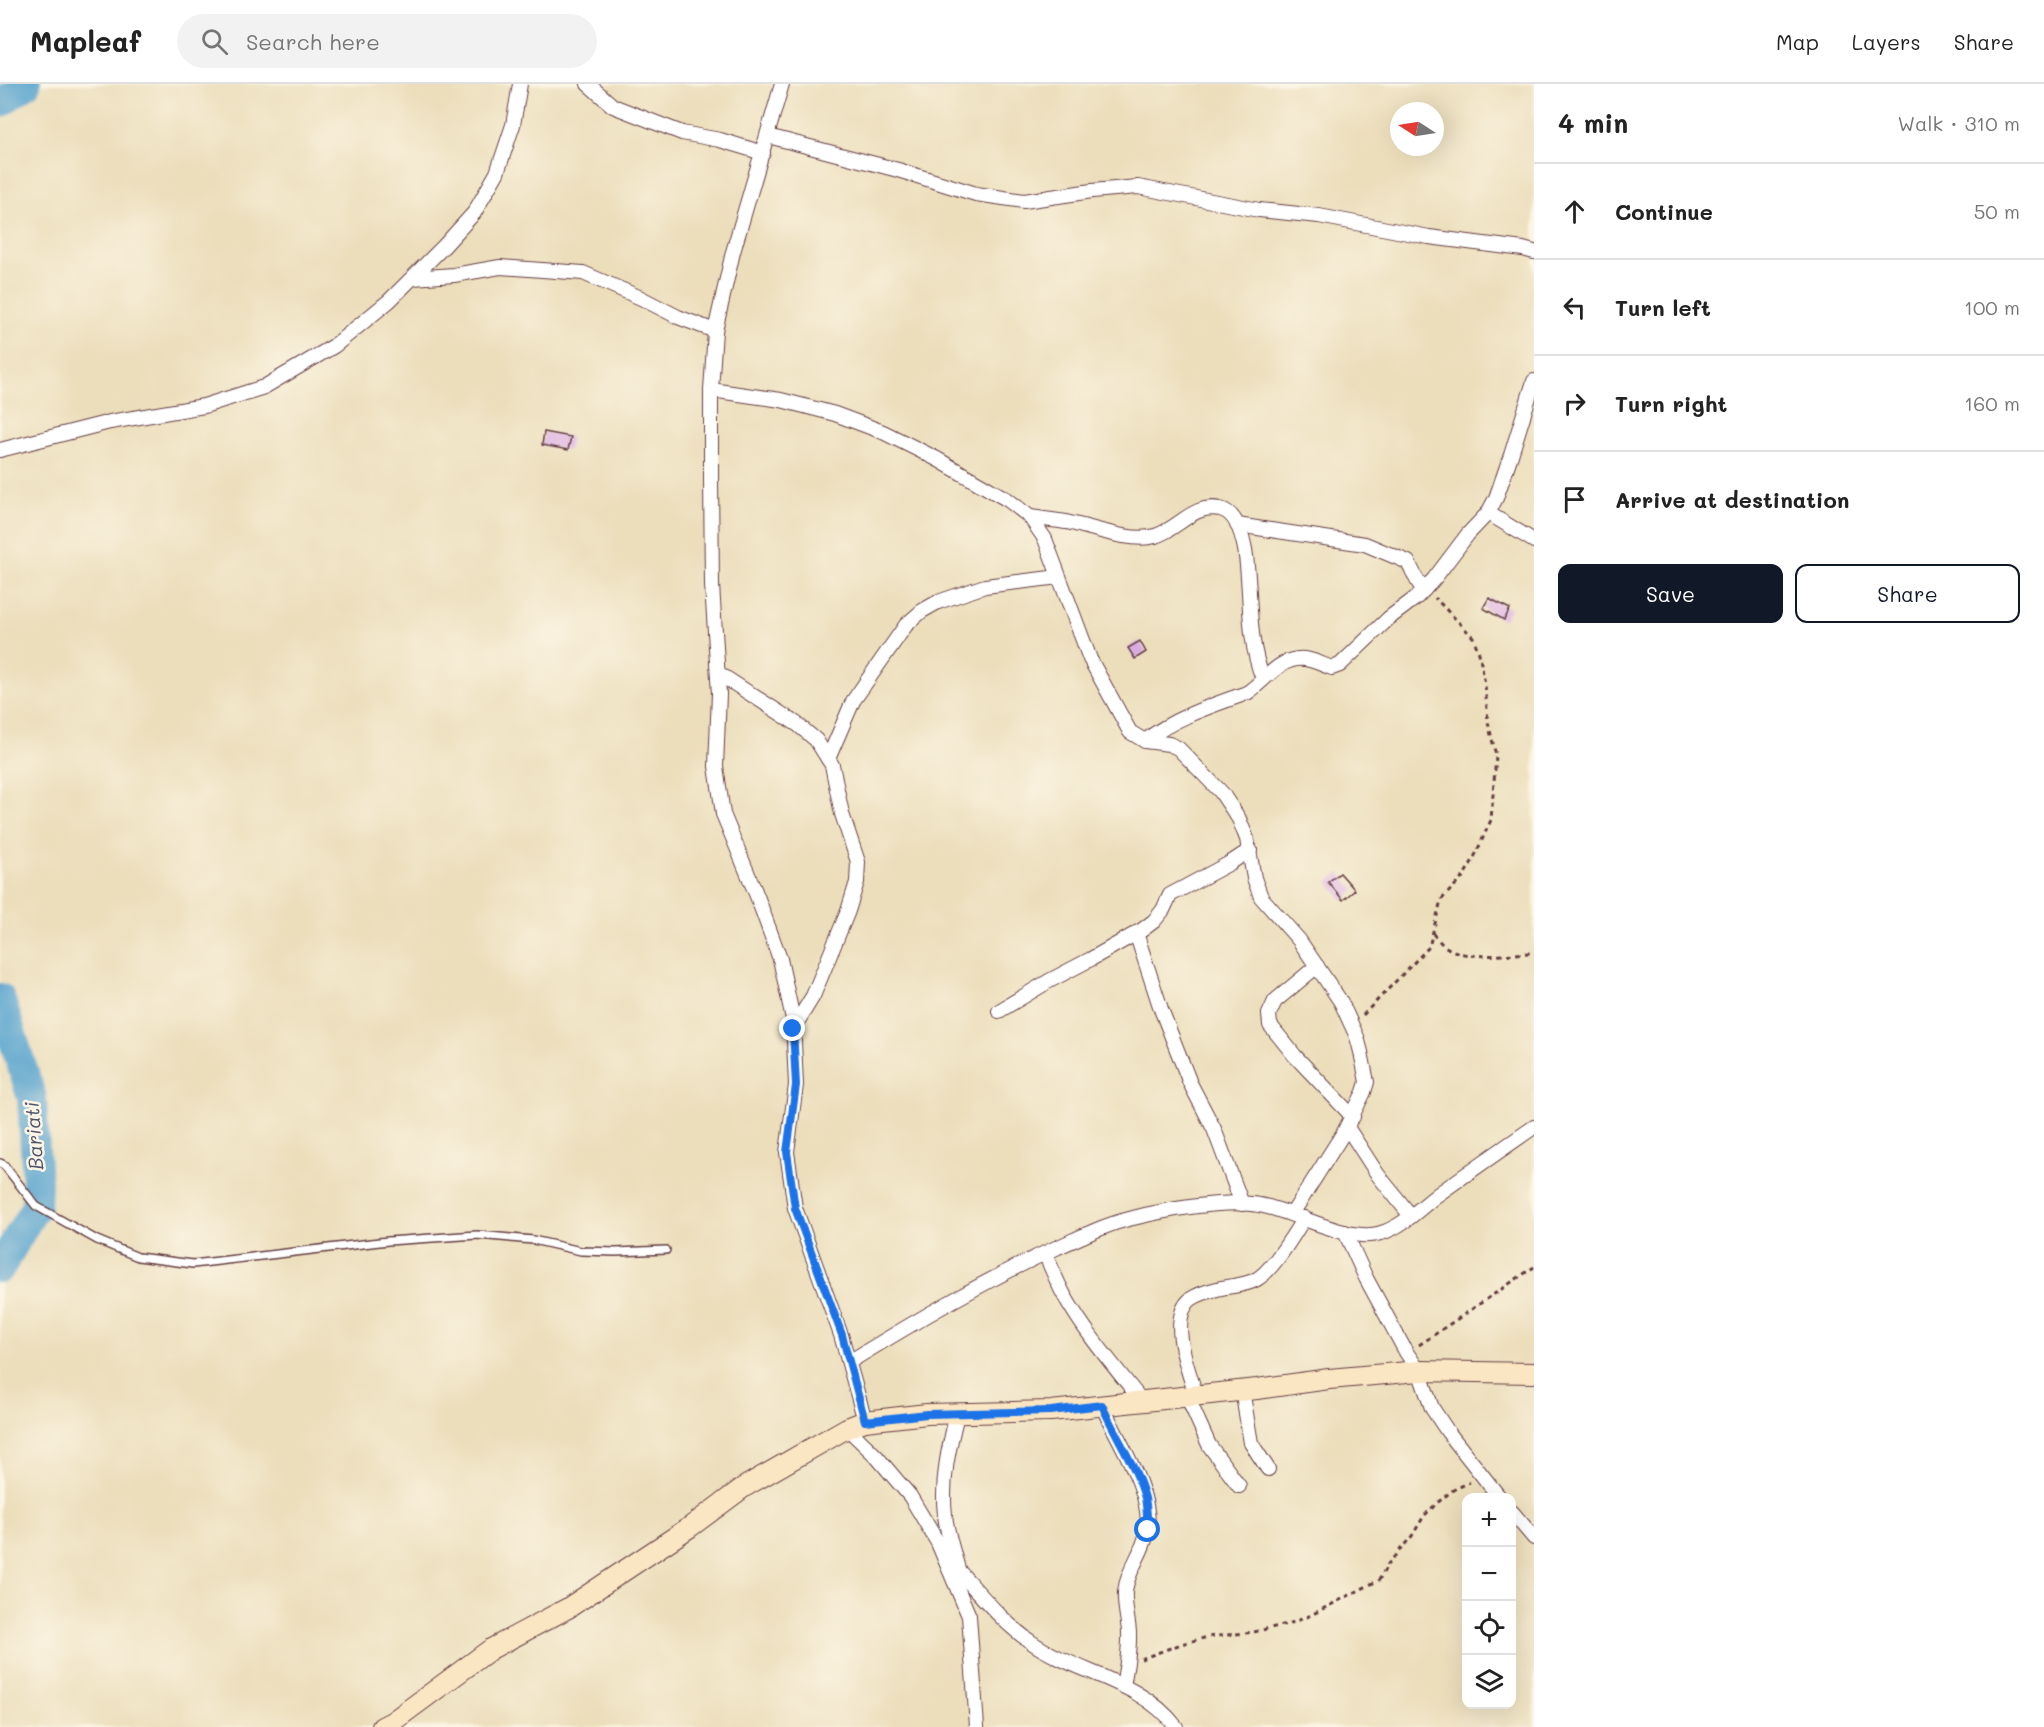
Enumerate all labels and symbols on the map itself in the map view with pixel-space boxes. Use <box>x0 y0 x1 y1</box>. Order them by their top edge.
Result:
north arrow <box>1390 102 1444 156</box>
route end <box>779 1015 805 1041</box>
water label: Bariati <box>18 1100 48 1171</box>
route start <box>1134 1516 1160 1542</box>

